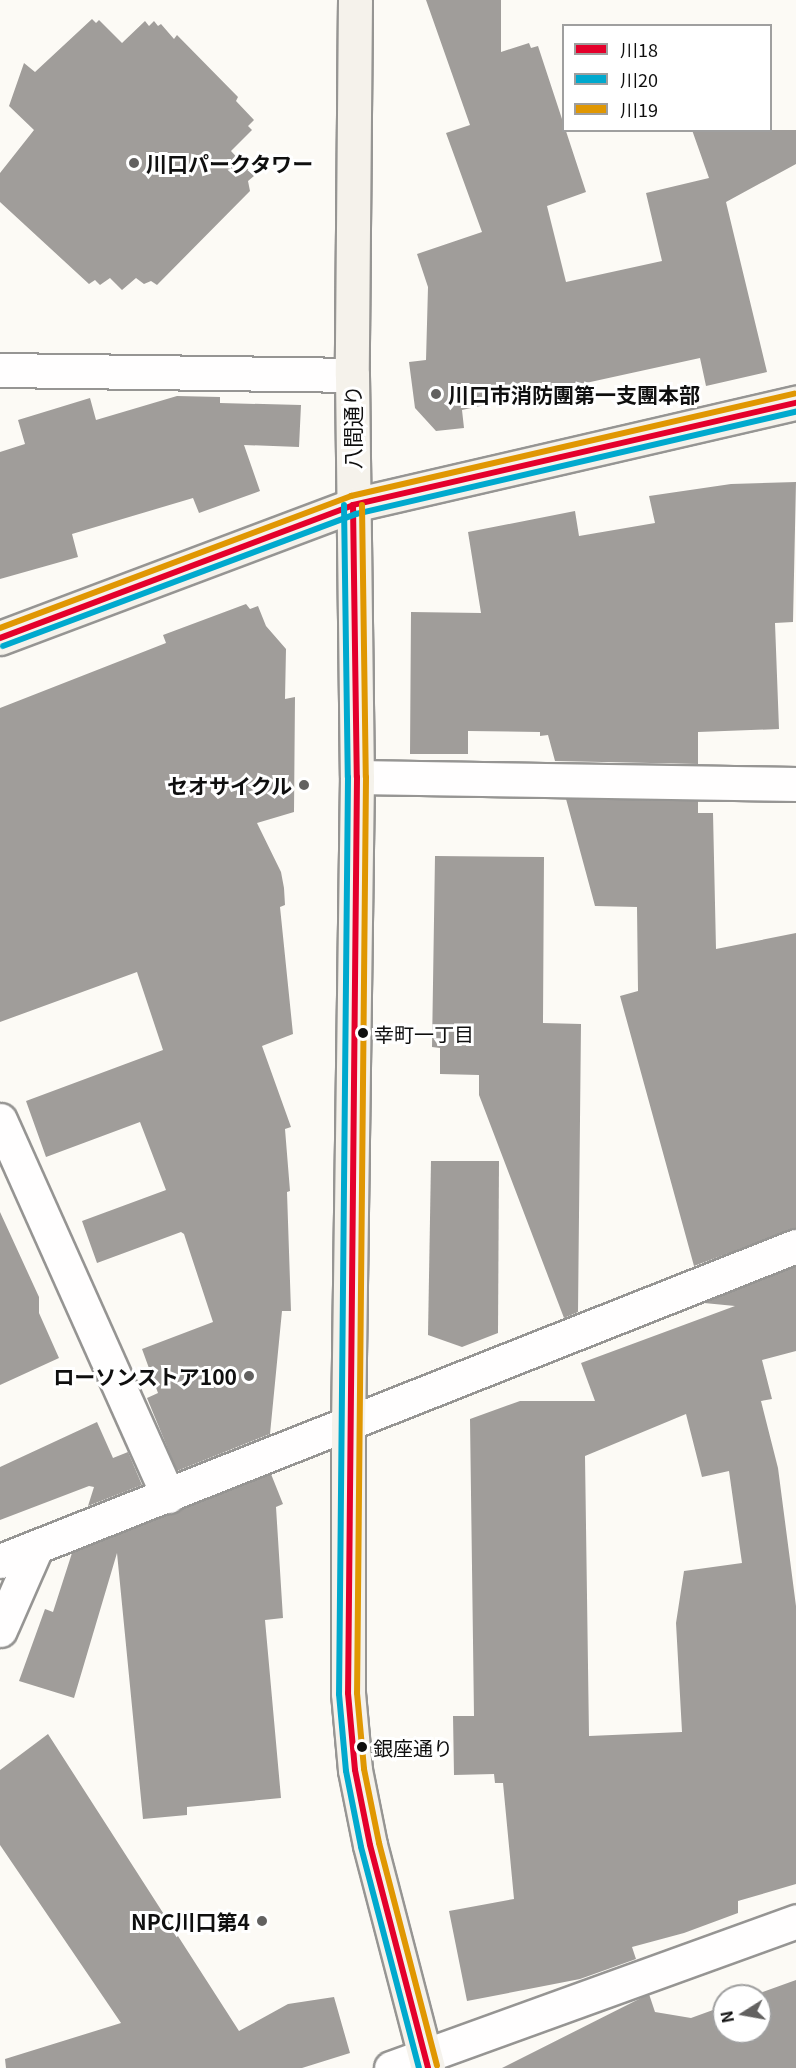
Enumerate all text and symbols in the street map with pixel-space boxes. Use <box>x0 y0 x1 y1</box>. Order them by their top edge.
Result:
legend <box>562 24 772 132</box>
text: 川18 <box>620 36 658 62</box>
text: 川20 <box>620 66 658 92</box>
text: 川19 <box>620 96 658 122</box>
place label: 川口パークタワー <box>146 150 314 176</box>
marker: 川口パークタワー <box>127 156 141 170</box>
place label: 川口市消防團第一支團本部 <box>448 381 700 407</box>
street label: 八間通り <box>339 385 365 469</box>
marker: 川口市消防團第一支團本部 <box>429 387 443 401</box>
place label: セオサイクル <box>166 772 292 798</box>
marker: セオサイクル <box>297 778 311 792</box>
place label: 幸町一丁目 <box>374 1021 474 1045</box>
marker: 幸町一丁目 <box>357 1027 369 1039</box>
place label: ローソンストア100 <box>53 1363 237 1389</box>
marker: ローソンストア100 <box>242 1369 256 1383</box>
place label: 銀座通り <box>373 1735 453 1759</box>
marker: 銀座通り <box>356 1741 368 1753</box>
place label: NPC川口第4 <box>131 1908 250 1934</box>
marker: NPC川口第4 <box>255 1914 269 1928</box>
north arrow <box>712 1984 772 2044</box>
text: N <box>713 2009 739 2025</box>

